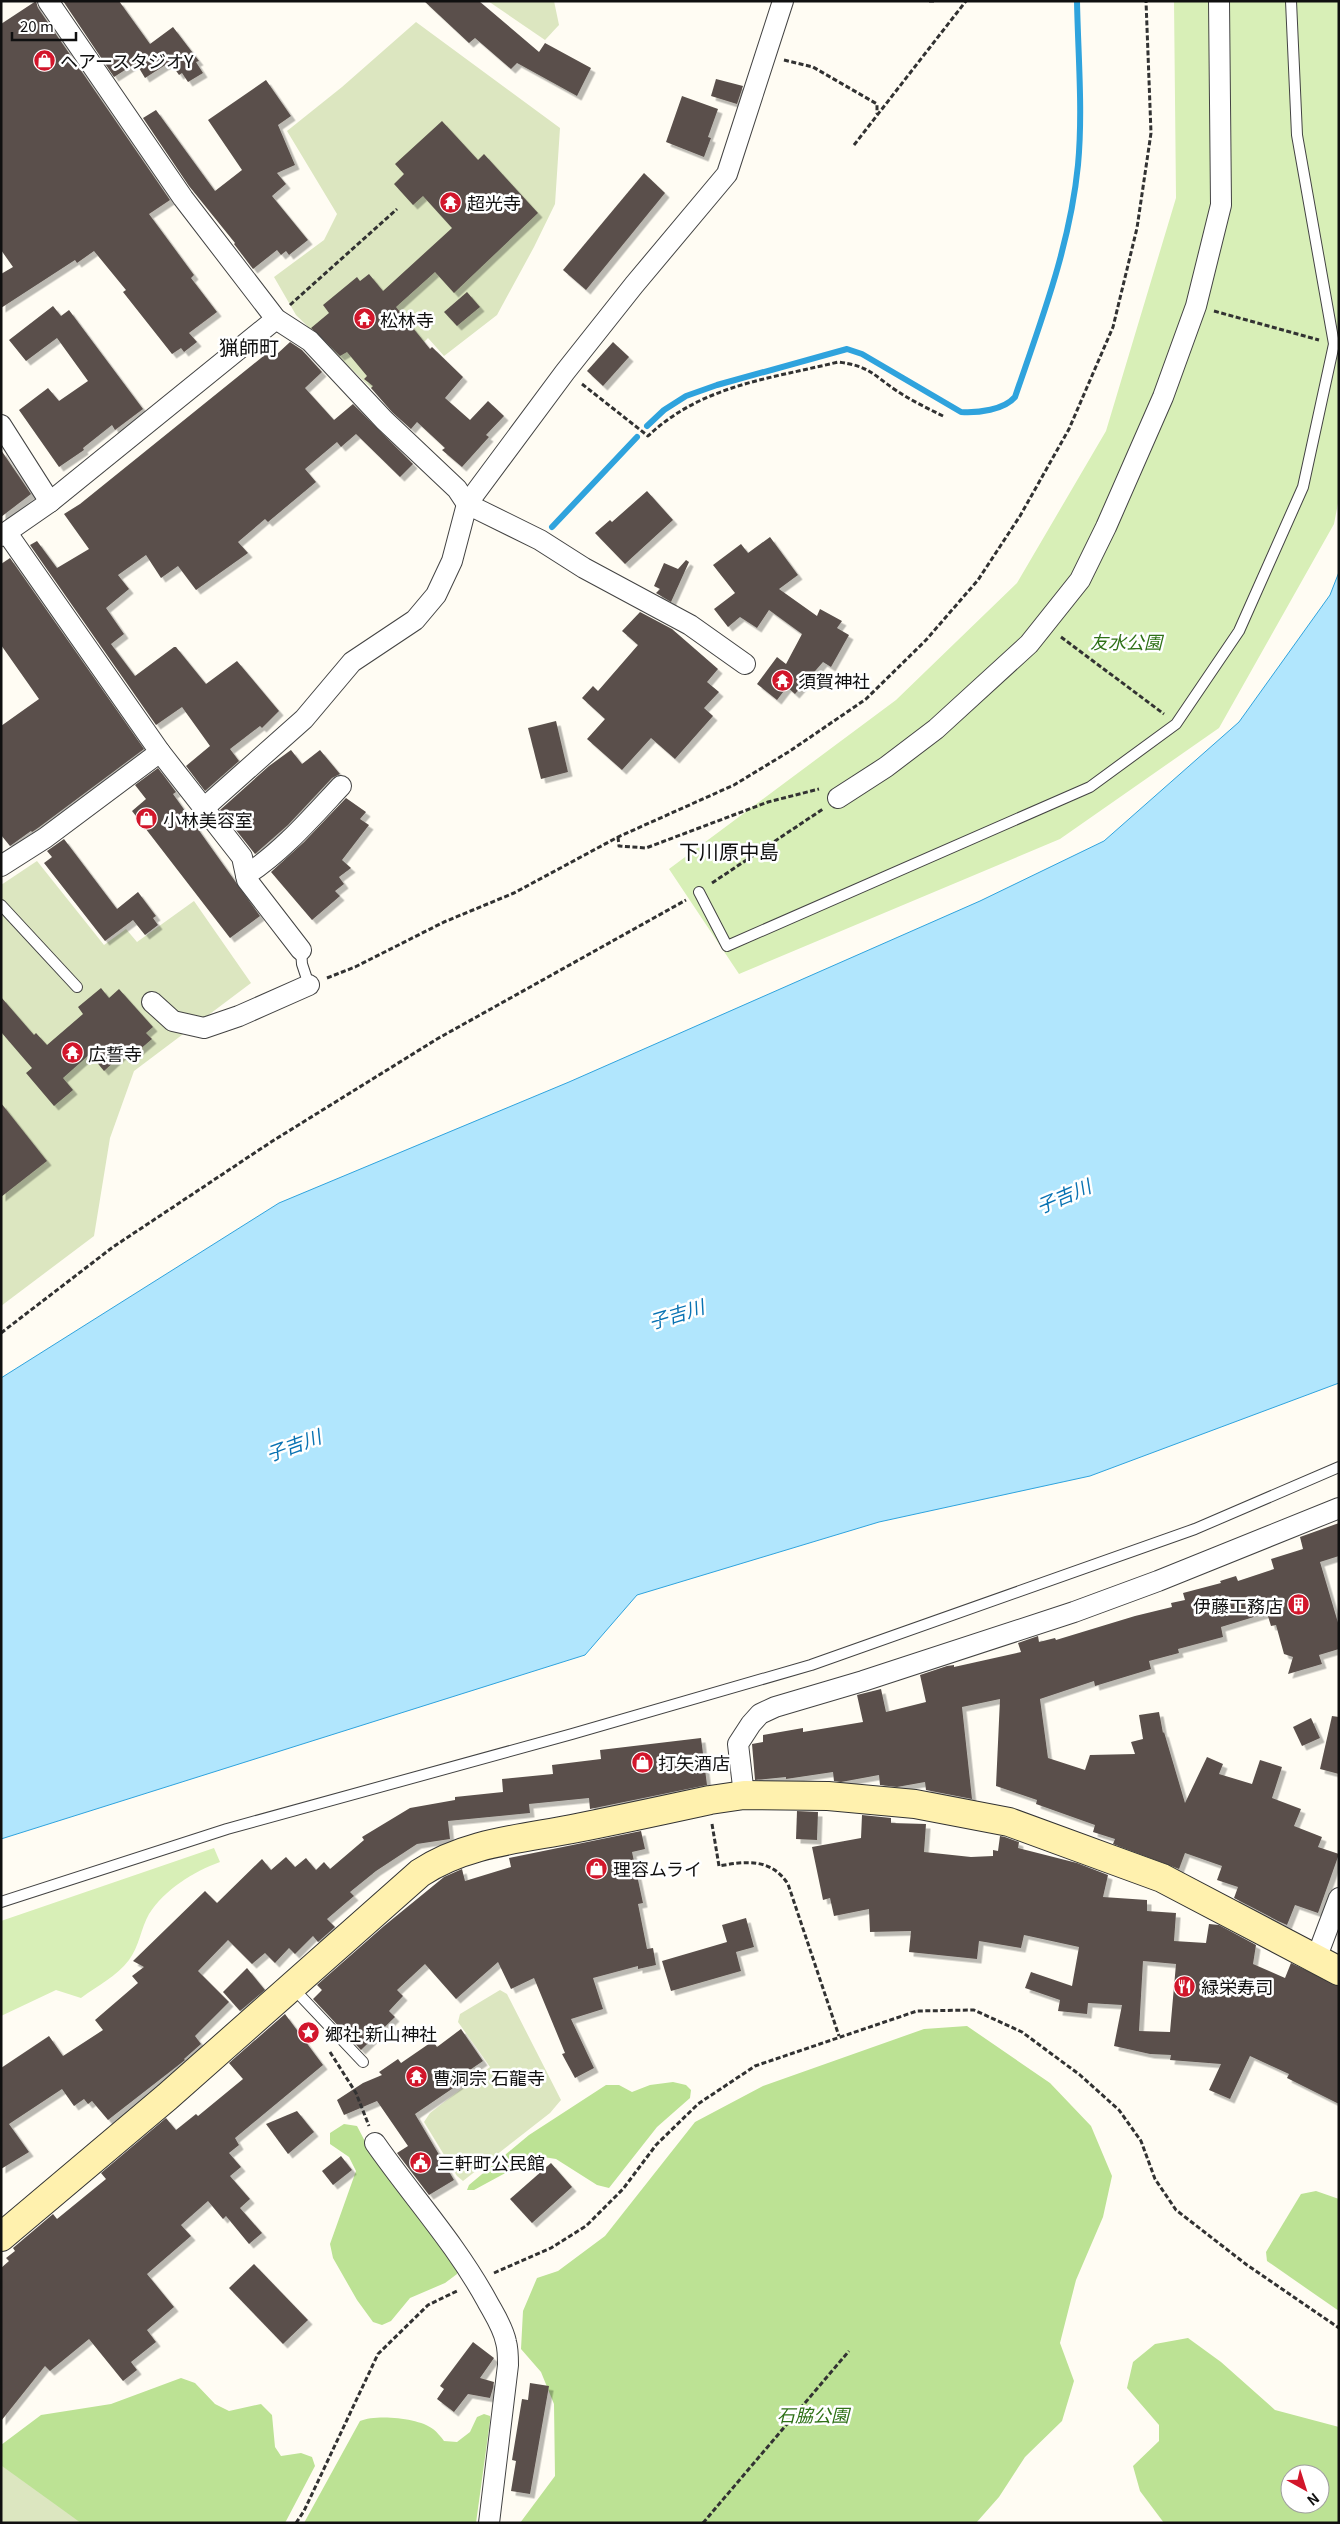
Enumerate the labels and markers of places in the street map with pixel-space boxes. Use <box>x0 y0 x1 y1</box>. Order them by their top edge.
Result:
place label: ヘアースタジオY <box>60 47 194 73</box>
shop icon: ヘアースタジオY <box>32 48 56 72</box>
place label: 超光寺 <box>467 189 521 215</box>
temple icon: 超光寺 <box>439 190 463 214</box>
place label: 松林寺 <box>380 306 434 332</box>
temple icon: 松林寺 <box>352 307 376 331</box>
place label: 須賀神社 <box>798 667 870 693</box>
temple icon: 須賀神社 <box>770 668 794 692</box>
place label: 小林美容室 <box>163 806 253 832</box>
shop icon: 小林美容室 <box>135 807 159 831</box>
place label: 広誓寺 <box>88 1040 142 1066</box>
temple icon: 広誓寺 <box>60 1041 84 1065</box>
place label: 伊藤工務店 <box>1193 1592 1283 1618</box>
building icon: 伊藤工務店 <box>1287 1593 1311 1617</box>
place label: 打矢酒店 <box>658 1749 730 1775</box>
shop icon: 打矢酒店 <box>630 1750 654 1774</box>
place label: 理容ムライ <box>613 1855 702 1881</box>
shop icon: 理容ムライ <box>585 1856 609 1880</box>
place label: 緑栄寿司 <box>1201 1973 1273 1999</box>
restaurant icon: 緑栄寿司 <box>1173 1974 1197 1998</box>
place label: 郷社 新山神社 <box>325 2020 437 2046</box>
place icon: 郷社 新山神社 <box>297 2021 321 2045</box>
place label: 曹洞宗 石龍寺 <box>433 2064 545 2090</box>
temple icon: 曹洞宗 石龍寺 <box>405 2065 429 2089</box>
place label: 三軒町公民館 <box>437 2149 545 2175</box>
public building icon: 三軒町公民館 <box>409 2150 433 2174</box>

